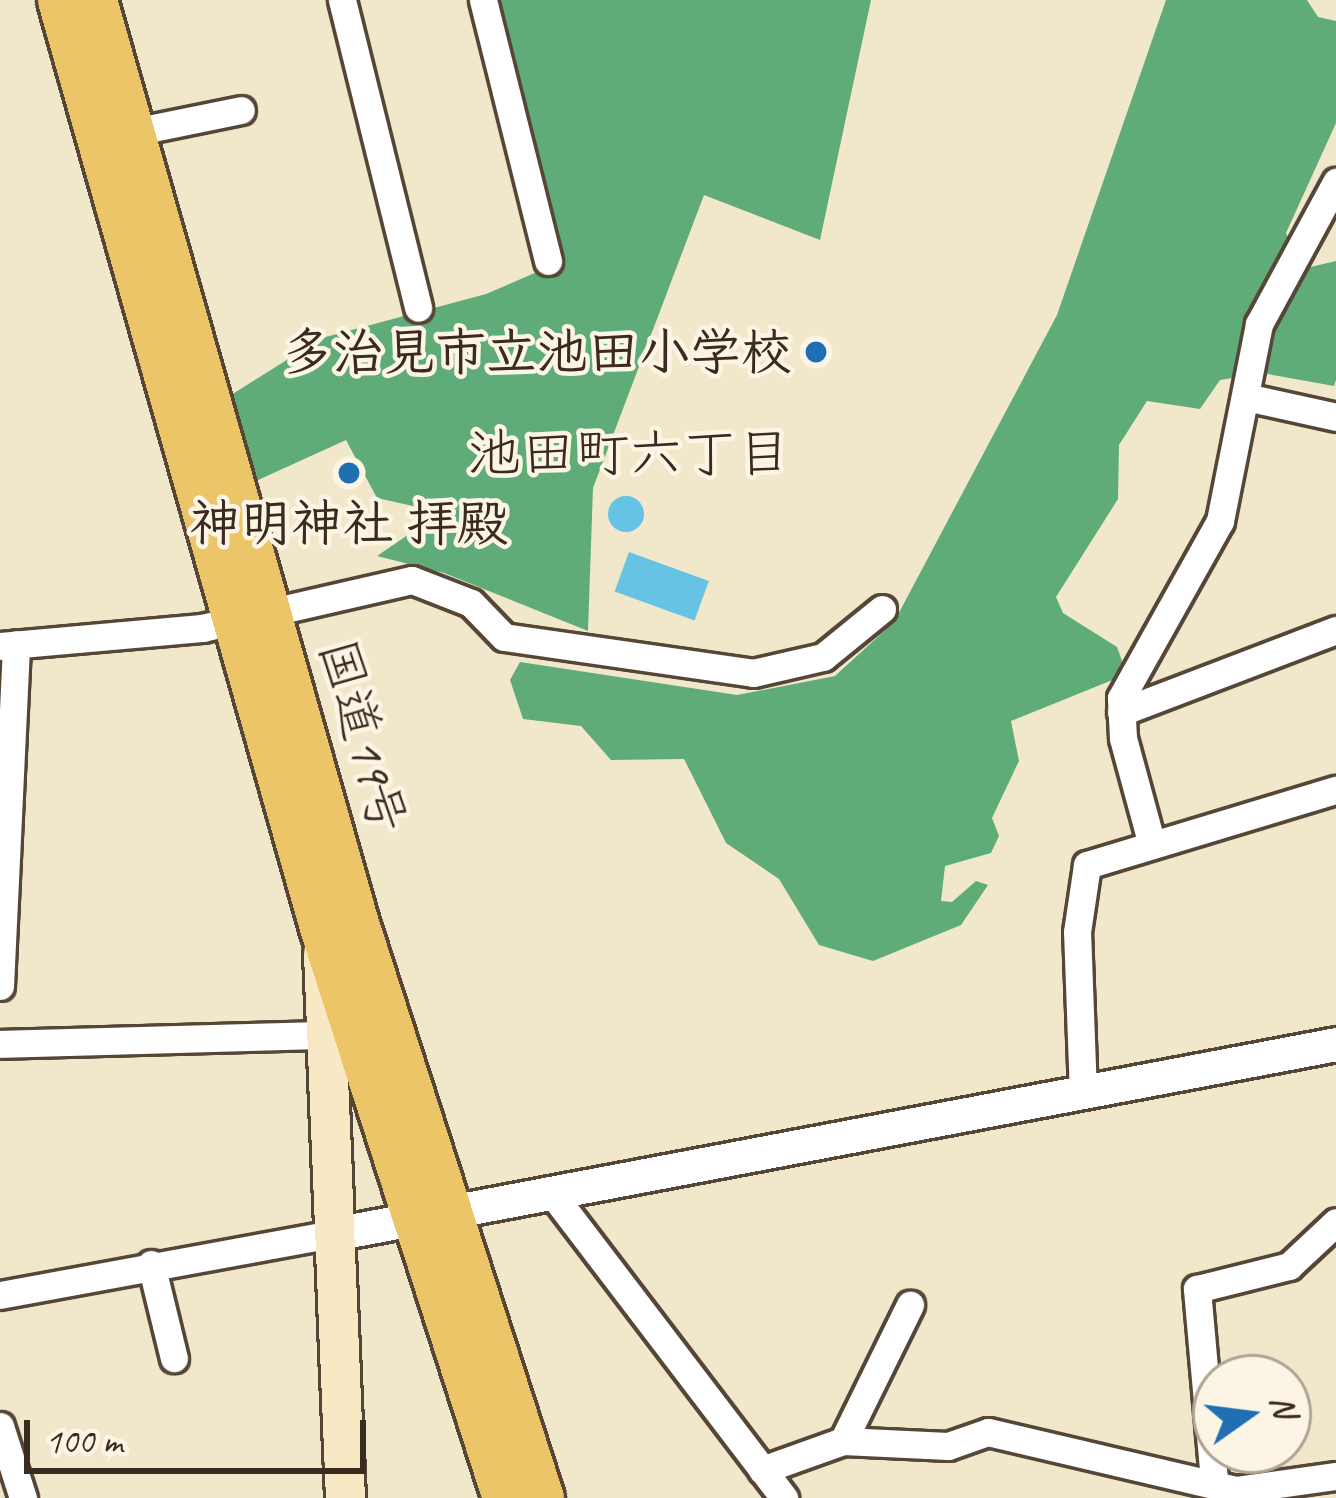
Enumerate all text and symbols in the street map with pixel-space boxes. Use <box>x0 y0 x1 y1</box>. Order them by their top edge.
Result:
place label: 多治見市立池田小学校 <box>282 321 792 383</box>
marker: 多治見市立池田小学校 <box>803 339 829 365</box>
district label: 池田町六丁目 <box>467 421 791 485</box>
marker: 神明神社 拝殿 <box>336 460 362 486</box>
place label: 神明神社 拝殿 <box>190 492 508 554</box>
street label: 国道19号 <box>306 632 420 840</box>
north arrow <box>1192 1354 1312 1474</box>
text: N <box>1261 1391 1307 1421</box>
scale bar <box>30 1396 372 1470</box>
text: 100 m <box>45 1418 122 1464</box>

